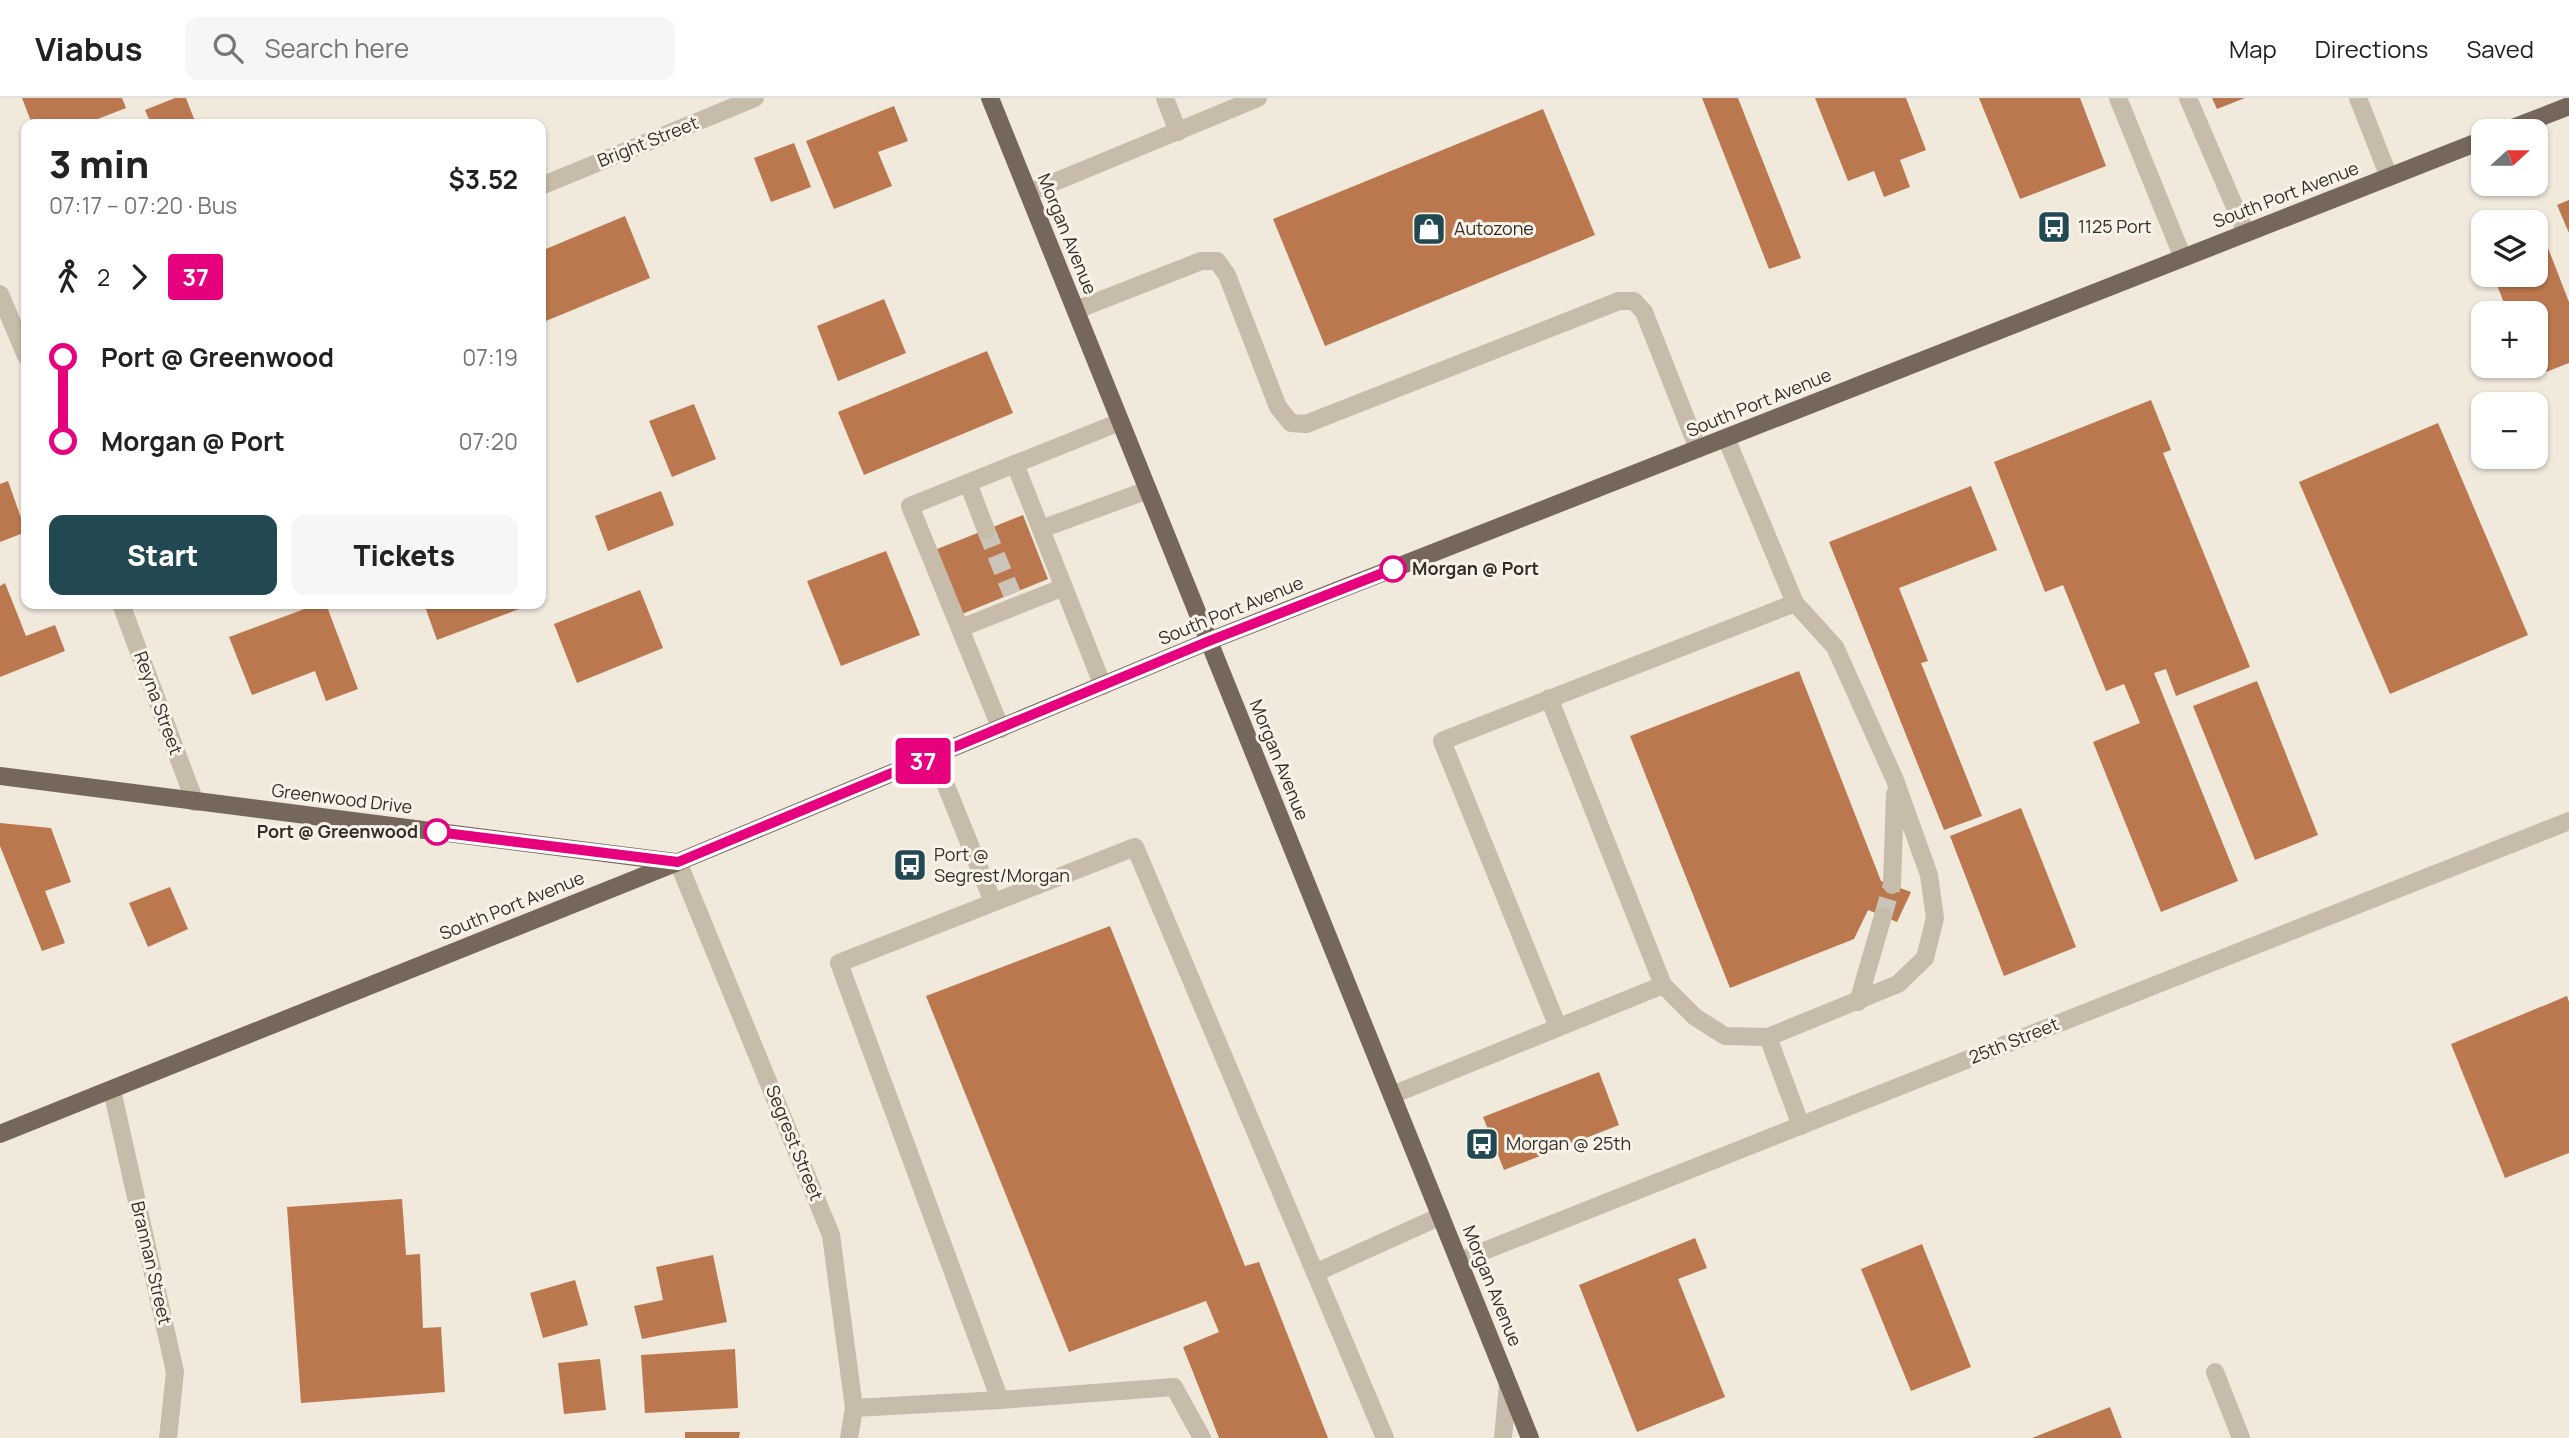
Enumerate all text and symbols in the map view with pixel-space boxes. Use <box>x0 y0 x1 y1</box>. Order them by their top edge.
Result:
search box <box>185 17 675 80</box>
text: Viabus <box>35 26 143 71</box>
icon: search <box>209 29 247 67</box>
text: Search here <box>265 30 409 66</box>
text: Map <box>2229 32 2277 65</box>
text: Directions <box>2315 32 2428 65</box>
text: Saved <box>2466 32 2534 65</box>
street label: Bright Street <box>594 110 702 172</box>
north arrow <box>2471 119 2548 196</box>
map controls <box>2471 119 2548 469</box>
text: 3 min <box>49 137 149 189</box>
street label: South Port Avenue <box>2209 155 2362 233</box>
text: $3.52 <box>449 161 518 197</box>
street label: Morgan Avenue <box>1033 170 1103 298</box>
text: 07:17 – 07:20 · Bus <box>49 189 237 221</box>
bus stop icon: 1125 Port <box>2035 208 2073 246</box>
shop icon: Autozone <box>1410 210 1448 248</box>
button: layers <box>2471 210 2548 287</box>
place label: 1125 Port <box>2078 214 2151 238</box>
place label: Autozone <box>1454 216 1534 240</box>
icon: walk <box>49 258 87 296</box>
icon: forward <box>120 258 158 296</box>
text: 37 <box>182 260 209 293</box>
text: 2 <box>97 261 110 293</box>
button: + <box>2471 301 2548 378</box>
text: Port @ Greenwood <box>101 339 334 375</box>
text: 07:19 <box>462 341 518 373</box>
street label: South Port Avenue <box>1683 362 1835 442</box>
button: − <box>2471 392 2548 469</box>
text: Morgan @ Port <box>101 423 285 459</box>
text: 07:20 <box>458 425 518 457</box>
button: Start <box>49 515 277 595</box>
button: Tickets <box>291 515 518 595</box>
marker: Morgan @ Port <box>1380 556 1406 582</box>
place label: Morgan @ Port <box>1412 556 1539 580</box>
street label: South Port Avenue <box>1155 570 1307 650</box>
street label: Reyna Street <box>129 648 189 758</box>
street label: Morgan Avenue <box>1245 696 1315 824</box>
line badge: 37 <box>892 738 954 784</box>
text: 37 <box>910 744 936 777</box>
street label: Greenwood Drive <box>270 777 414 819</box>
place label: Port @ Greenwood <box>257 819 418 843</box>
marker: Port @ Greenwood <box>424 819 450 845</box>
place label: Port @ Segrest/Morgan <box>934 842 1070 887</box>
bus stop icon: Port @ Segrest/Morgan <box>891 846 929 884</box>
street label: South Port Avenue <box>436 865 588 945</box>
street label: 25th Street <box>1965 1011 2062 1069</box>
street label: Segrest Street <box>761 1081 829 1204</box>
bus stop icon: Morgan @ 25th <box>1463 1125 1501 1163</box>
place label: Morgan @ 25th <box>1506 1131 1631 1155</box>
street label: Brannan Street <box>126 1199 178 1327</box>
street label: Morgan Avenue <box>1458 1222 1528 1350</box>

